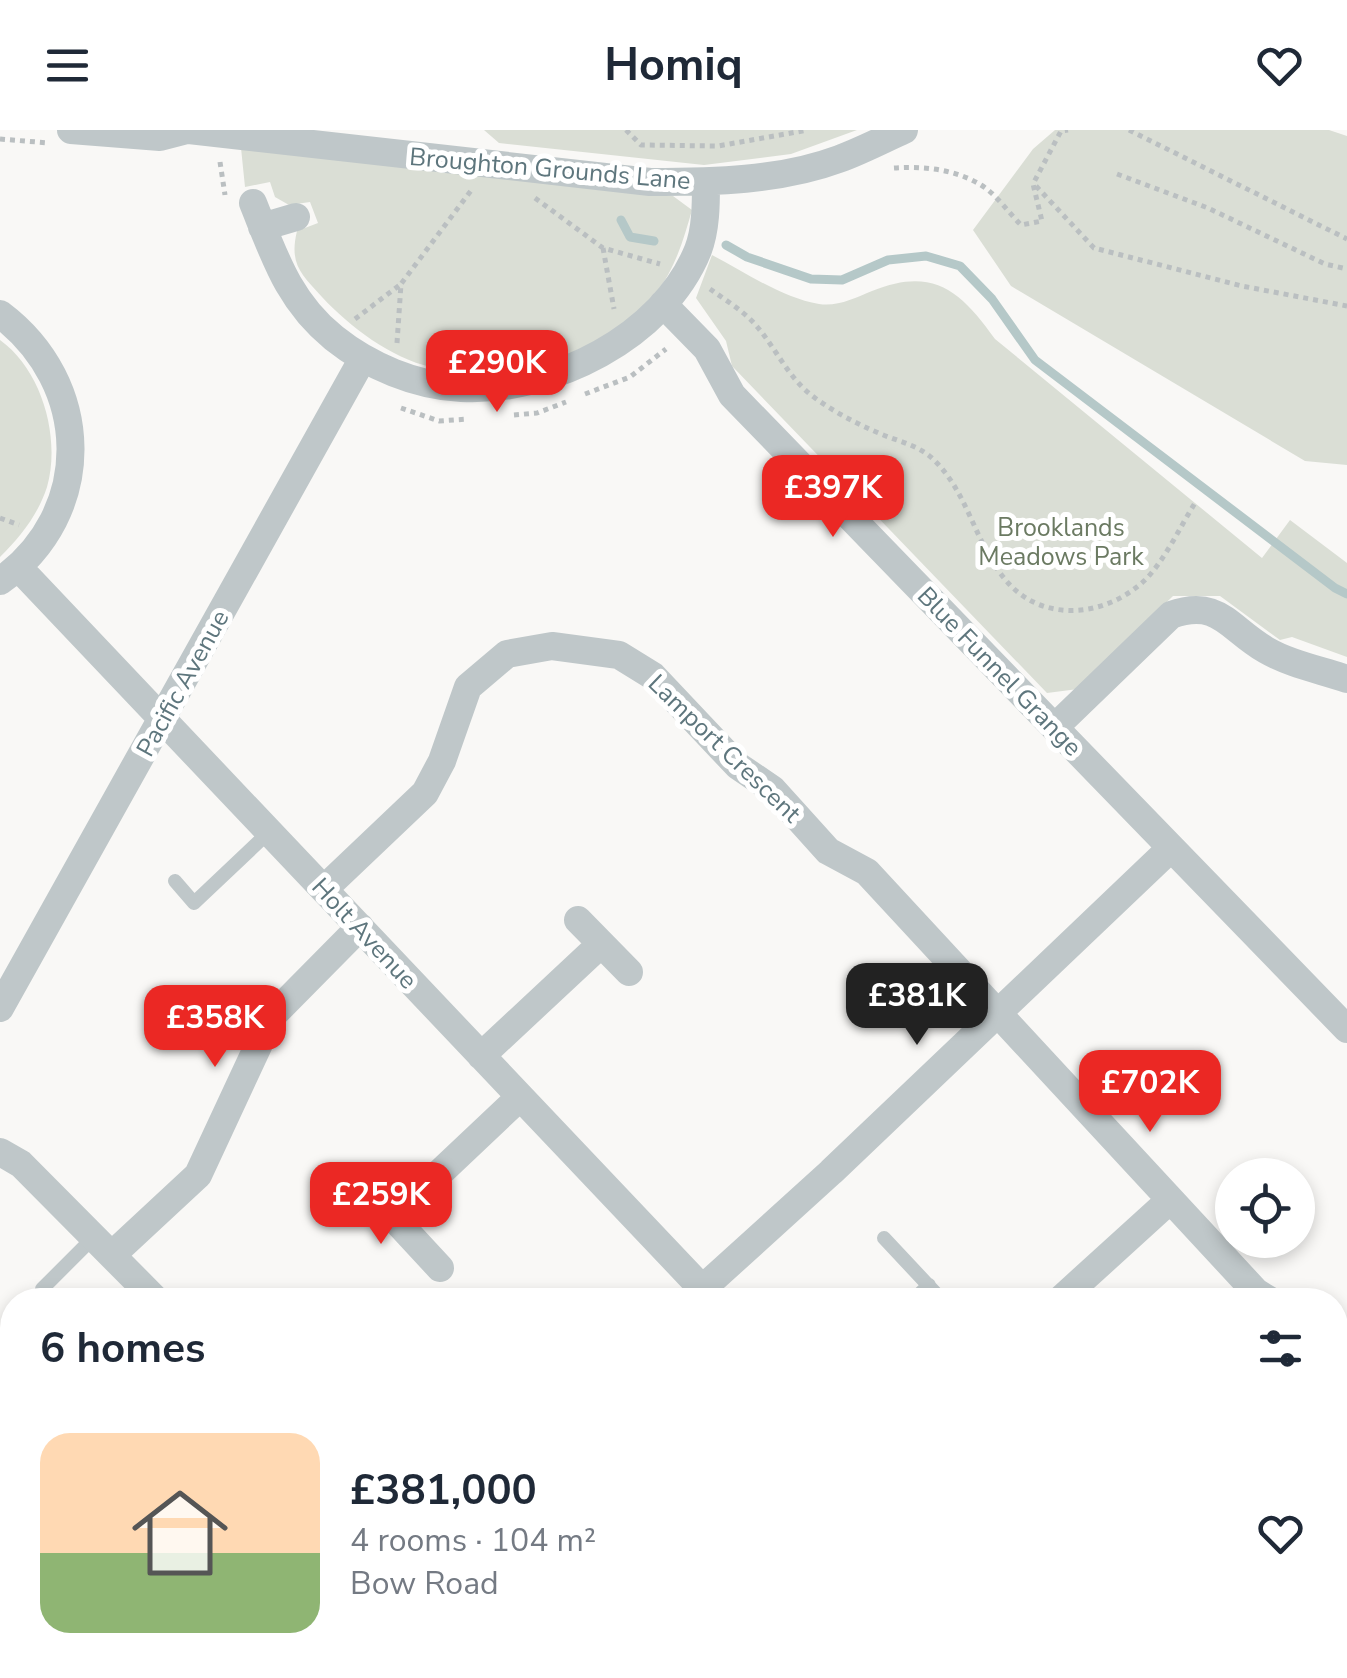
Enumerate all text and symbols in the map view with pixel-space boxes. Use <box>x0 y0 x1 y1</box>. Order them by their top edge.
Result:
text: Homiq <box>604 35 743 96</box>
icon: menu <box>40 38 95 93</box>
icon: heart <box>1252 38 1307 93</box>
street label: Broughton Grounds Lane <box>408 140 692 198</box>
pin: £290K <box>427 330 567 415</box>
text: £290K <box>448 341 546 384</box>
pin: £397K <box>763 455 903 540</box>
text: £397K <box>784 466 882 509</box>
park label: Brooklands Meadows Park <box>978 511 1144 574</box>
street label: Blue Funnel Grange <box>909 580 1089 764</box>
street label: Pacific Avenue <box>129 604 237 763</box>
street label: Lamport Crescent <box>641 667 808 831</box>
street label: Holt Avenue <box>304 871 425 997</box>
pin: £381K <box>847 963 987 1048</box>
text: £381K <box>868 974 966 1017</box>
pin: £358K <box>145 985 285 1070</box>
text: £358K <box>166 996 264 1039</box>
pin: £702K <box>1080 1050 1220 1135</box>
text: £702K <box>1101 1061 1199 1104</box>
map controls <box>1215 1158 1315 1258</box>
button: locate <box>1215 1158 1315 1258</box>
pin: £259K <box>311 1162 451 1247</box>
text: £259K <box>332 1173 430 1216</box>
text: 6 homes <box>40 1320 205 1377</box>
icon: filters <box>1253 1321 1308 1376</box>
text: £381,000 <box>350 1462 537 1519</box>
icon: home <box>120 1473 240 1593</box>
icon: heart <box>1253 1506 1308 1561</box>
text: 4 rooms · 104 m² <box>350 1519 596 1562</box>
text: Bow Road <box>350 1562 499 1605</box>

